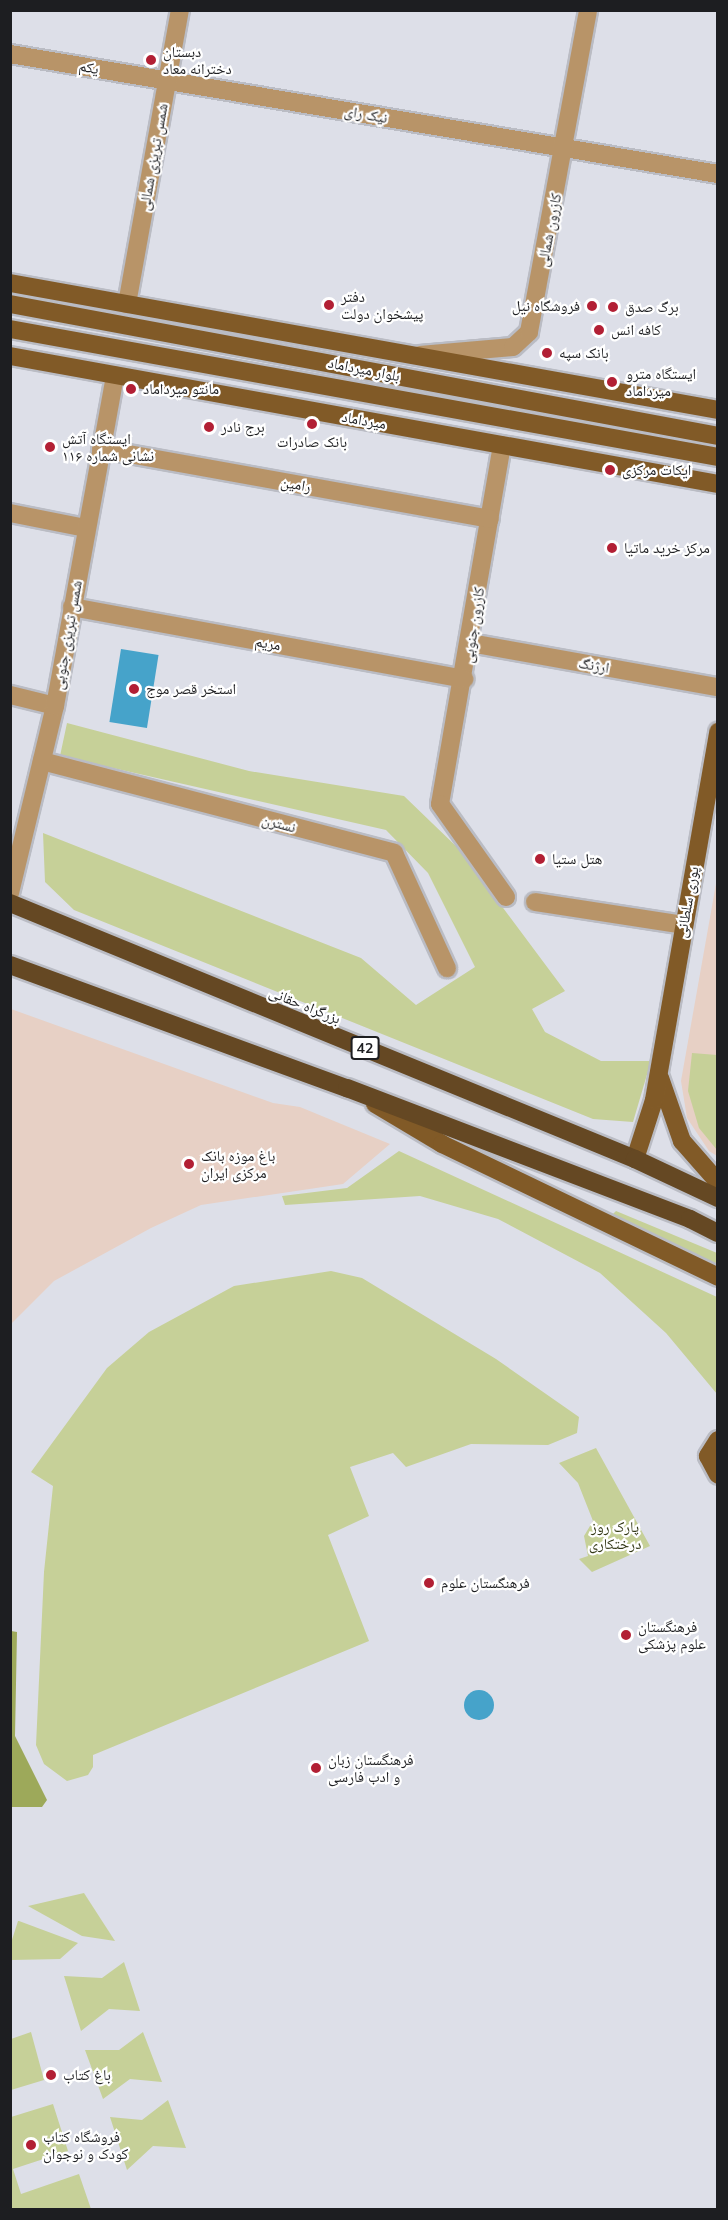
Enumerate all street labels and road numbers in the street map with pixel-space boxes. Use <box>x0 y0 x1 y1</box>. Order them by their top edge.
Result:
street label: یکم <box>78 56 100 78</box>
street label: نیک رای <box>343 101 389 127</box>
street label: شمس تبریزی شمالی <box>135 102 171 212</box>
street label: کازرون شمالی <box>533 192 565 268</box>
street label: بلوار میرداماد <box>326 353 402 385</box>
street label: میرداماد <box>340 407 388 433</box>
street label: رامین <box>279 472 313 496</box>
street label: شمس تبریزی جنوبی <box>49 579 85 691</box>
street label: کازرون جنوبی <box>458 586 488 664</box>
street label: مریم <box>254 632 282 654</box>
street label: ارژنگ <box>577 653 611 677</box>
street label: نسترن <box>260 810 298 836</box>
street label: پوری سلطانی <box>672 865 702 939</box>
street label: بزرگراه حقانی <box>267 983 343 1027</box>
road number: 42 <box>350 1037 380 1059</box>

